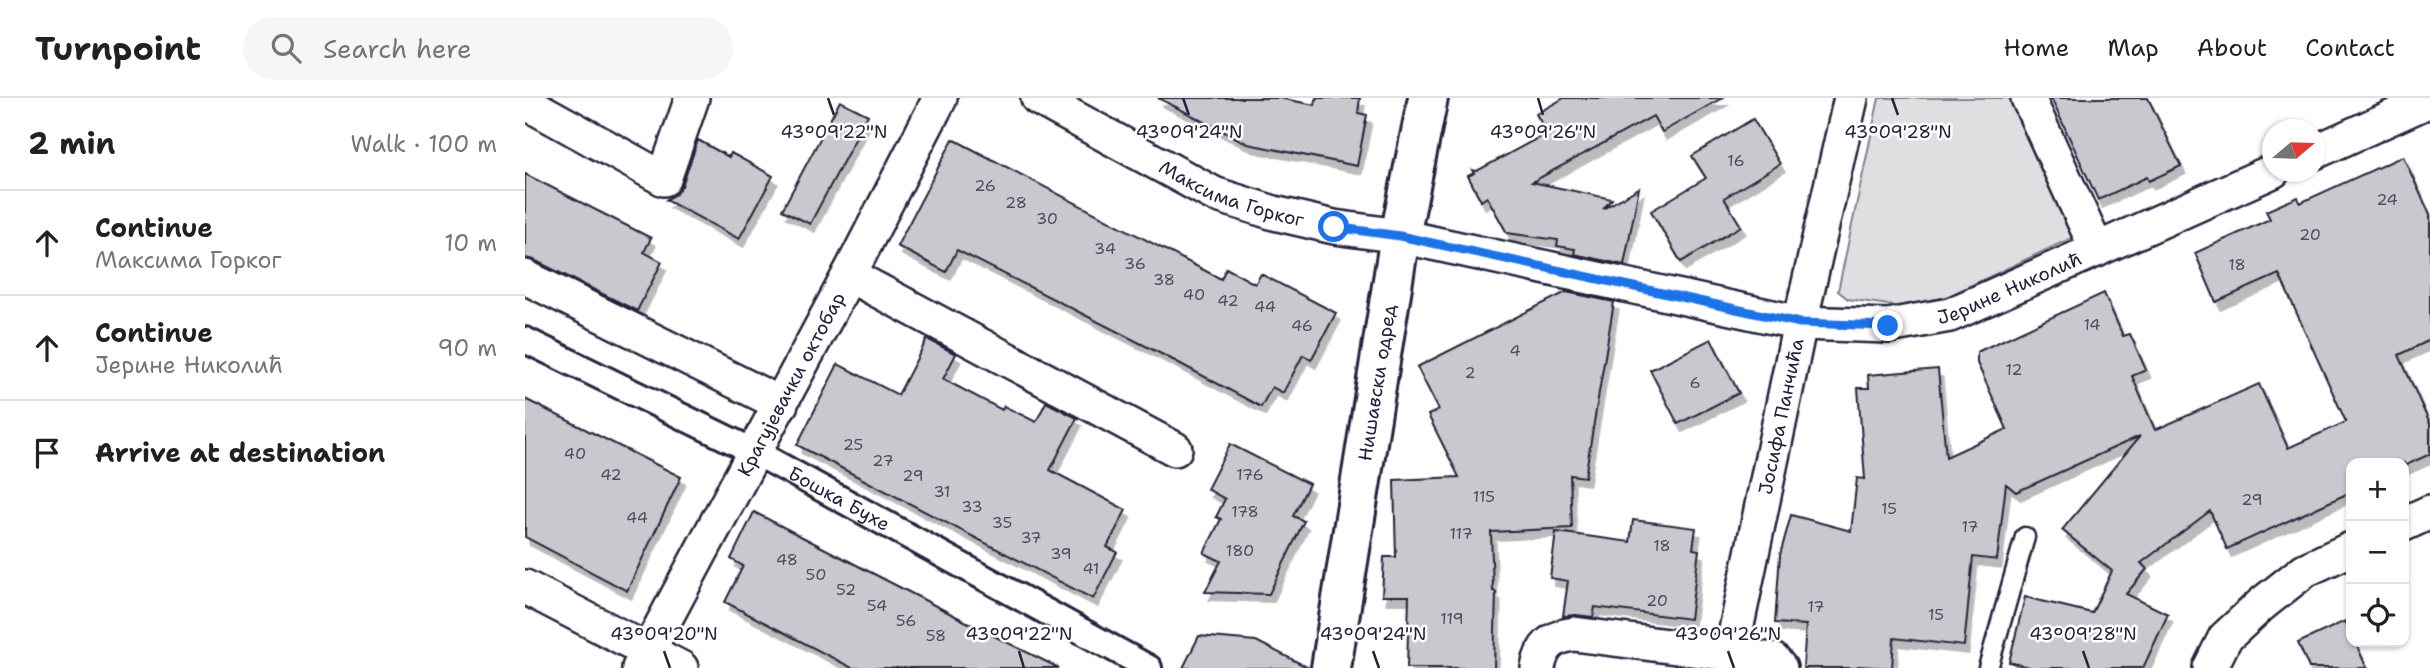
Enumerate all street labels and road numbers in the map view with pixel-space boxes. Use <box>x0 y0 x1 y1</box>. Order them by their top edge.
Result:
street label: Максима Горког <box>1155 154 1307 232</box>
street label: Јерине Николић <box>1935 245 2085 330</box>
street label: Крагујевачки октобар <box>731 287 850 481</box>
street label: Нишавски одред <box>1352 302 1401 463</box>
street label: Јосифа Панчића <box>1752 336 1809 497</box>
street label: Бошка Бухе <box>784 460 895 536</box>

